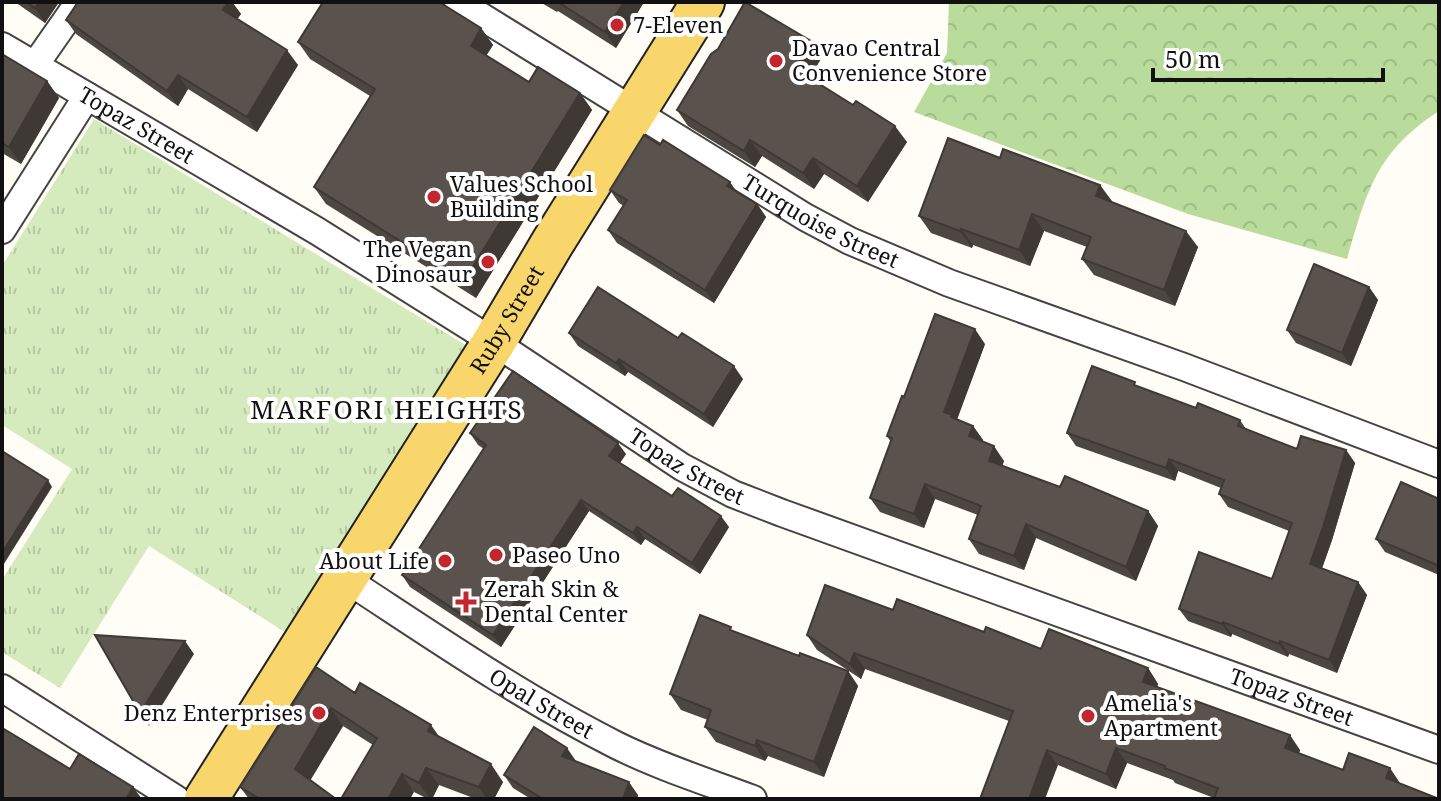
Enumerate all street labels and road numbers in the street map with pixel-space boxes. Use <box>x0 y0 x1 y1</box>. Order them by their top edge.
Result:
street label: Topaz Street <box>74 78 201 170</box>
street label: Turquoise Street <box>737 166 904 274</box>
street label: Ruby Street <box>462 259 550 379</box>
street label: Topaz Street <box>624 420 749 511</box>
street label: Opal Street <box>484 660 600 745</box>
street label: Topaz Street <box>1226 660 1358 732</box>

